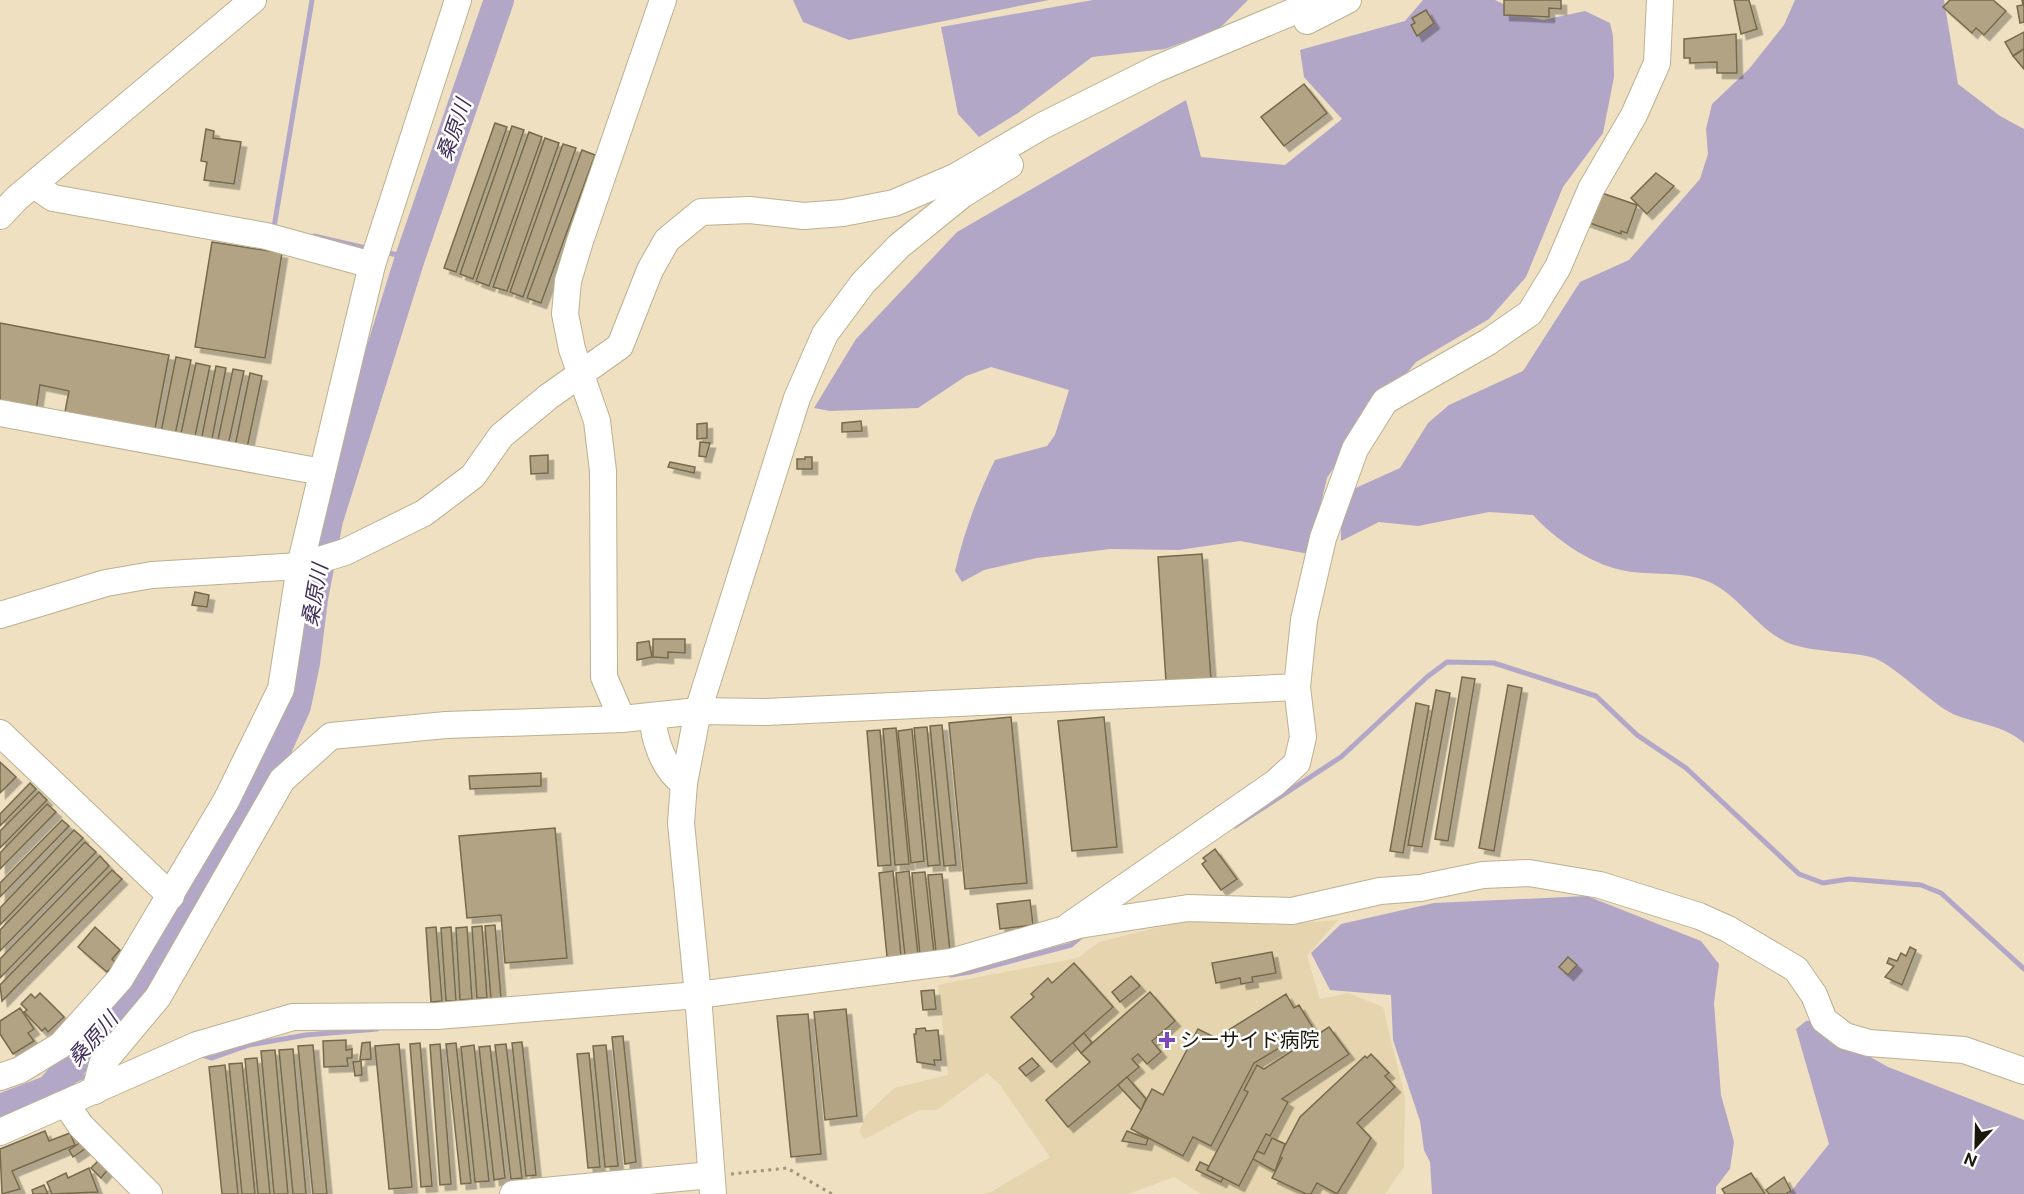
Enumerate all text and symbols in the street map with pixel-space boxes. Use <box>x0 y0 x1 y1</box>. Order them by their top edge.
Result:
water label: 桑原川 <box>431 94 476 164</box>
water label: 桑原川 <box>297 560 333 628</box>
water label: 桑原川 <box>63 1005 124 1071</box>
place label: シーサイド病院 <box>1180 1028 1320 1052</box>
marker: シーサイド病院 <box>1158 1031 1176 1049</box>
north arrow <box>1946 1116 2006 1176</box>
text: N <box>1961 1148 1980 1171</box>

